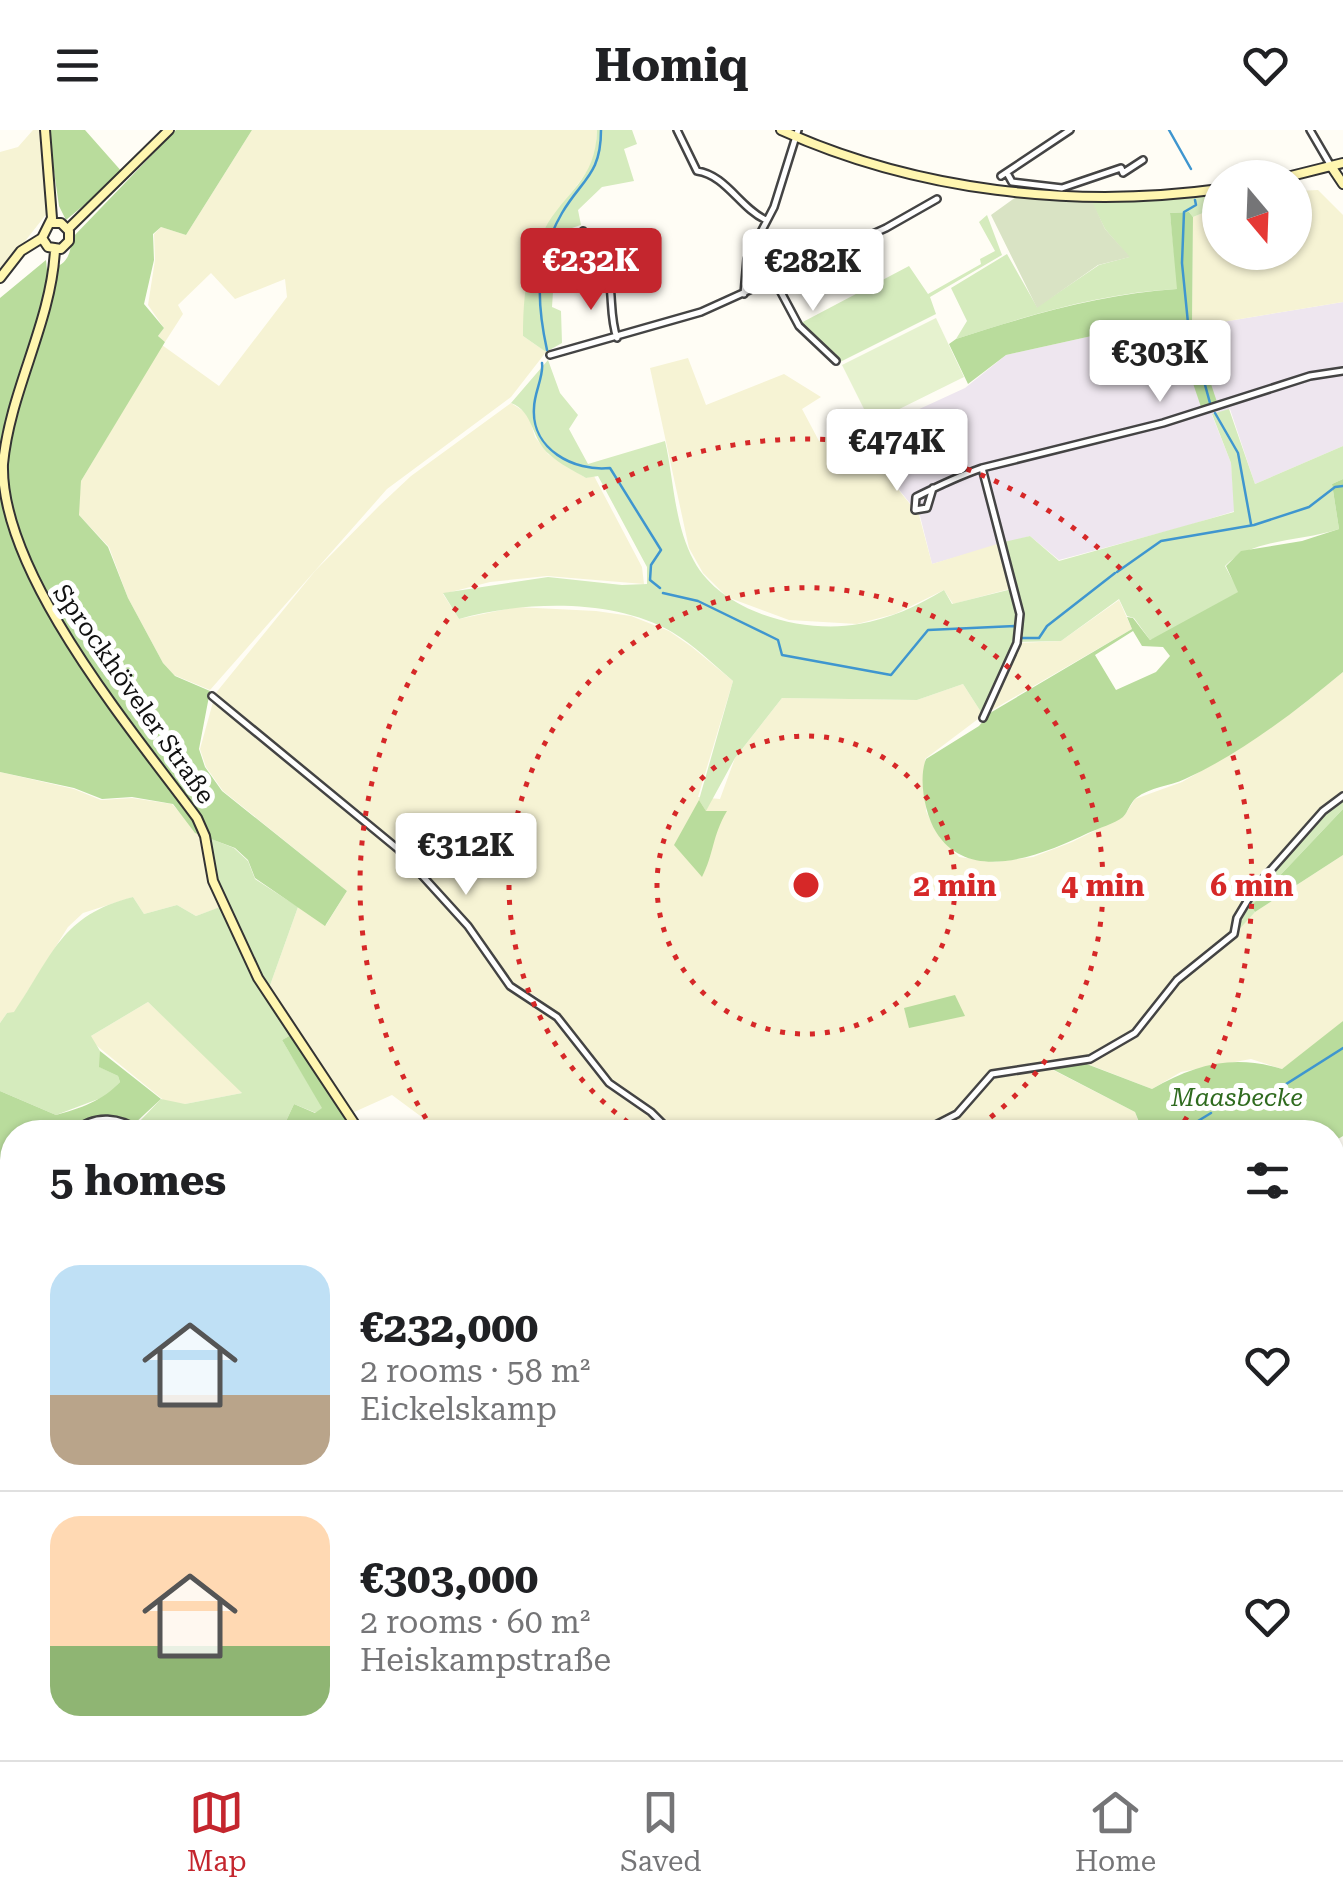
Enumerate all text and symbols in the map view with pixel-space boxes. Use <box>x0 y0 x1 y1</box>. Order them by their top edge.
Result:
icon: menu <box>50 38 105 93</box>
icon: heart <box>1238 38 1293 93</box>
text: Homiq <box>594 39 749 92</box>
north arrow <box>1202 160 1312 270</box>
map controls <box>1202 160 1312 270</box>
pin: €232K <box>521 228 661 313</box>
pin: €282K <box>743 229 883 314</box>
text: €232K <box>543 241 639 279</box>
text: €282K <box>765 242 861 280</box>
pin: €303K <box>1090 320 1230 405</box>
text: €303K <box>1112 333 1208 371</box>
pin: €474K <box>827 409 967 494</box>
text: €474K <box>849 422 945 460</box>
street label: Sprockhöveler Straße <box>47 579 221 809</box>
pin: €312K <box>396 813 536 898</box>
text: €312K <box>418 826 514 864</box>
centre of rings <box>788 867 824 903</box>
text: 2 min <box>913 868 997 903</box>
text: 4 min <box>1061 868 1145 903</box>
text: 6 min <box>1210 868 1294 903</box>
park label: Maasbecke <box>1170 1083 1303 1112</box>
icon: filters <box>1240 1153 1295 1208</box>
text: 5 homes <box>50 1156 226 1205</box>
text: €232,000 <box>360 1303 538 1352</box>
icon: home <box>130 1305 250 1425</box>
icon: heart <box>1240 1338 1295 1393</box>
text: 2 rooms · 58 m² <box>360 1352 590 1390</box>
text: Eickelskamp <box>360 1390 557 1428</box>
text: €303,000 <box>360 1554 538 1603</box>
icon: home <box>130 1556 250 1676</box>
icon: heart <box>1240 1589 1295 1644</box>
text: 2 rooms · 60 m² <box>360 1603 590 1641</box>
text: Heiskampstraße <box>360 1641 611 1679</box>
tab: Map <box>187 1785 247 1878</box>
tab: Saved <box>620 1785 701 1878</box>
tab: Home <box>1075 1785 1156 1878</box>

